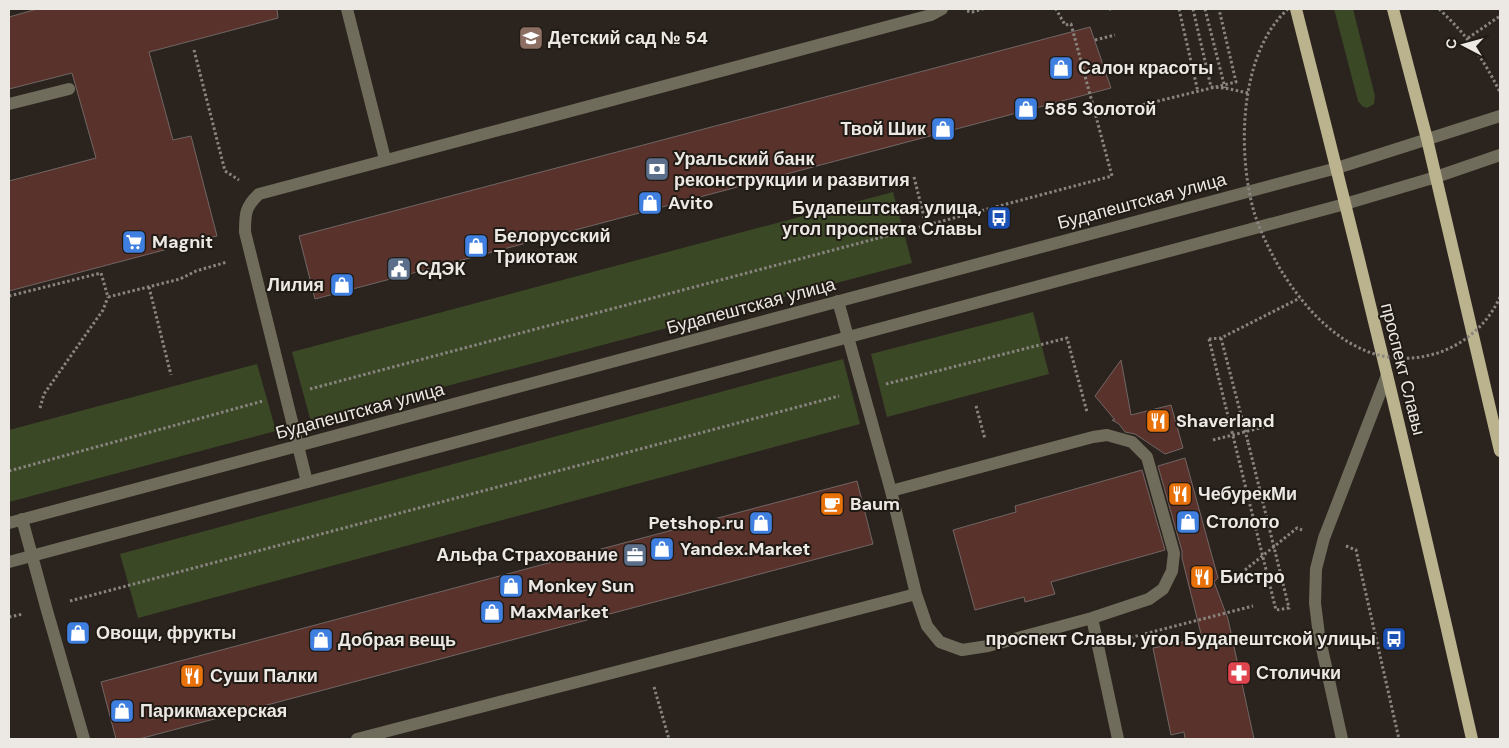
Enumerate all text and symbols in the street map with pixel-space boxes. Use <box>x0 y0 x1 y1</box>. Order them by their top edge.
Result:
north arrow <box>1439 20 1489 70</box>
school or university icon: Детский сад № 54 <box>518 25 544 51</box>
place label: Детский сад № 54 <box>548 26 708 50</box>
text: С <box>1442 38 1461 50</box>
shop icon: Салон красоты <box>1048 55 1074 81</box>
place label: Салон красоты <box>1078 56 1213 80</box>
shop icon: 585 Золотой <box>1013 96 1039 122</box>
place label: 585 Золотой <box>1044 97 1156 121</box>
shop icon: Твой Шик <box>930 116 956 142</box>
place label: Твой Шик <box>840 117 927 141</box>
place label: Уральский банк реконструкции и развития <box>674 147 910 192</box>
bank icon: Уральский банк реконструкции и развития <box>644 156 670 182</box>
street label: Будапештская улица <box>1055 167 1230 235</box>
shop icon: Avito <box>637 190 663 216</box>
place label: Avito <box>668 191 713 215</box>
place label: Будапештская улица, угол проспекта Славы <box>782 196 982 241</box>
bus stop icon: Будапештская улица, угол проспекта Славы <box>986 205 1012 231</box>
place label: Белорусский Трикотаж <box>494 224 611 269</box>
supermarket icon: Magnit <box>121 229 147 255</box>
place label: Magnit <box>152 230 213 254</box>
shop icon: Белорусский Трикотаж <box>463 233 489 259</box>
public building icon: СДЭК <box>386 256 412 282</box>
place label: СДЭК <box>416 257 466 281</box>
shop icon: Лилия <box>329 272 355 298</box>
street label: Будапештская улица <box>664 272 839 340</box>
place label: Лилия <box>267 273 324 297</box>
street label: проспект Славы <box>1375 300 1431 438</box>
street label: Будапештская улица <box>273 377 448 445</box>
restaurant icon: Shaverland <box>1145 408 1171 434</box>
place label: Shaverland <box>1176 409 1274 433</box>
restaurant icon: ЧебурекМи <box>1167 481 1193 507</box>
place label: ЧебурекМи <box>1198 482 1297 506</box>
cafe icon: Baum <box>819 491 845 517</box>
place label: Baum <box>850 492 900 516</box>
shop icon: Столото <box>1175 509 1201 535</box>
shop icon: Petshop.ru <box>748 510 774 536</box>
place label: Столото <box>1206 510 1279 534</box>
place label: Petshop.ru <box>648 511 744 535</box>
shop icon: Yandex.Market <box>649 536 675 562</box>
place label: Yandex.Market <box>680 537 810 561</box>
office icon: Альфа Страхование <box>622 542 648 568</box>
place label: Альфа Страхование <box>436 543 618 567</box>
restaurant icon: Бистро <box>1189 564 1215 590</box>
place label: Бистро <box>1220 565 1285 589</box>
shop icon: Monkey Sun <box>498 573 524 599</box>
place label: Monkey Sun <box>528 574 634 598</box>
shop icon: MaxMarket <box>479 599 505 625</box>
place label: MaxMarket <box>510 600 609 624</box>
shop icon: Овощи, фрукты <box>65 620 91 646</box>
place label: Овощи, фрукты <box>96 621 236 645</box>
bus stop icon: проспект Славы, угол Будапештской улицы <box>1381 626 1407 652</box>
shop icon: Добрая вещь <box>308 627 334 653</box>
place label: проспект Славы, угол Будапештской улицы <box>985 627 1376 651</box>
place label: Добрая вещь <box>338 628 456 652</box>
pharmacy icon: Столички <box>1226 660 1252 686</box>
place label: Столички <box>1256 661 1341 685</box>
restaurant icon: Суши Палки <box>179 663 205 689</box>
place label: Суши Палки <box>210 664 318 688</box>
shop icon: Парикмахерская <box>109 698 135 724</box>
place label: Парикмахерская <box>140 699 287 723</box>

